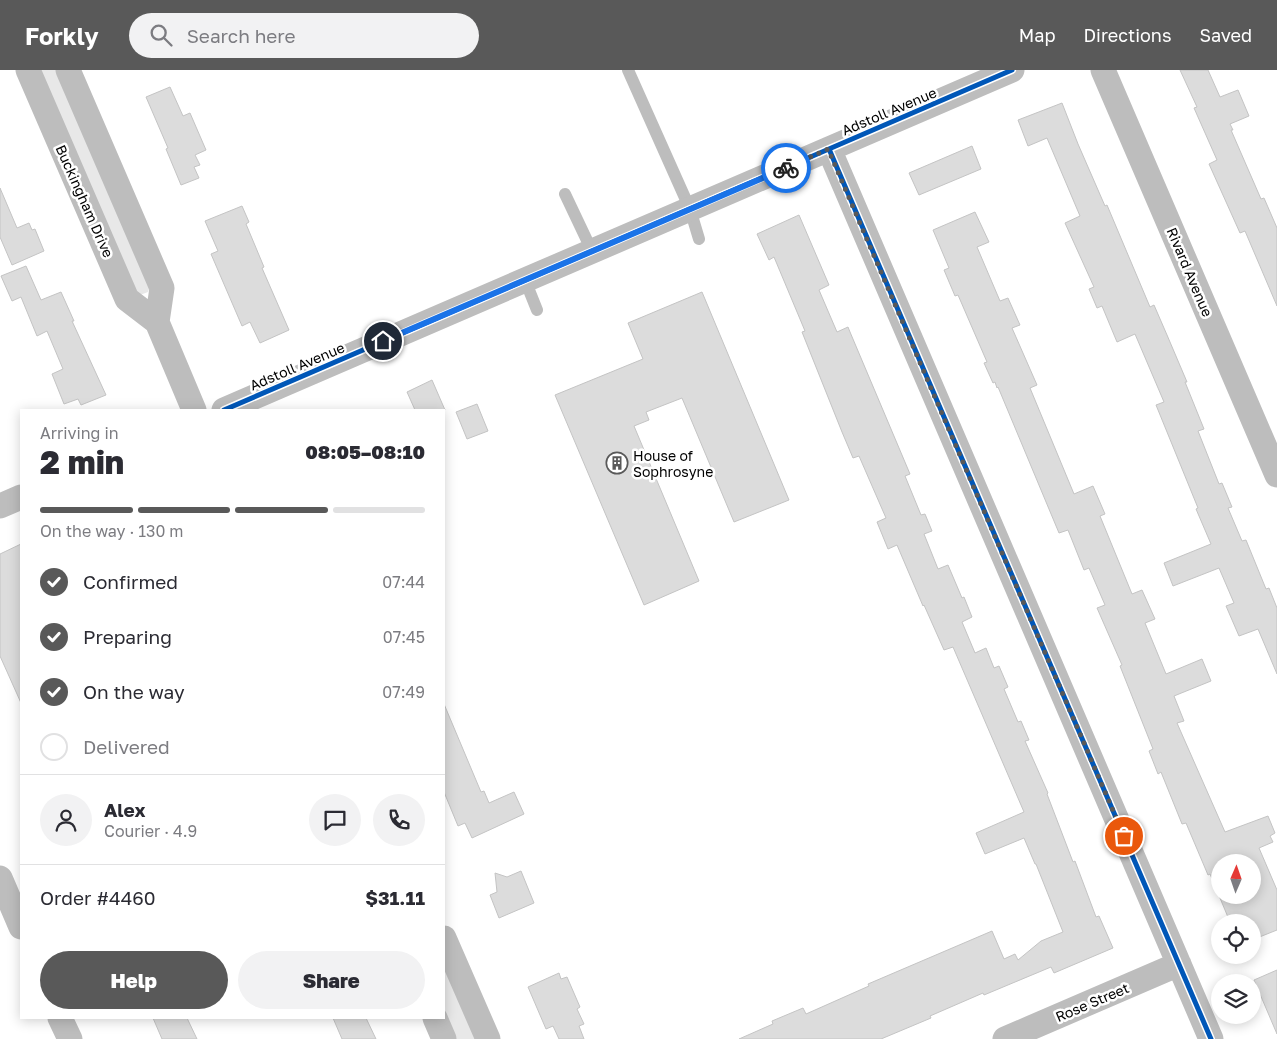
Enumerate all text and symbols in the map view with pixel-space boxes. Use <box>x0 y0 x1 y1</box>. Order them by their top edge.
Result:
search box <box>129 13 479 58</box>
text: Forkly <box>25 21 99 50</box>
icon: search <box>147 21 175 49</box>
text: Search here <box>187 24 296 47</box>
text: Map <box>1019 24 1055 46</box>
text: Directions <box>1083 24 1171 46</box>
text: Saved <box>1199 24 1252 46</box>
street label: Adstoll Avenue <box>839 83 939 139</box>
street label: Buckingham Drive <box>53 142 117 260</box>
courier <box>761 143 811 193</box>
icon: bike <box>772 154 800 182</box>
street label: Rivard Avenue <box>1164 225 1216 319</box>
pin <box>362 320 404 362</box>
icon: home <box>369 327 397 355</box>
street label: Adstoll Avenue <box>247 338 347 394</box>
text: Arriving in <box>40 423 119 443</box>
text: 08:05–08:10 <box>305 440 425 463</box>
text: 2 min <box>40 443 124 481</box>
place label: House of Sophrosyne <box>633 447 713 480</box>
building icon: House of Sophrosyne <box>605 451 629 475</box>
text: On the way · 130 m <box>40 521 184 541</box>
icon: check <box>40 568 68 596</box>
text: Confirmed <box>83 570 178 593</box>
text: 07:44 <box>382 572 425 592</box>
icon: check <box>40 623 68 651</box>
text: Preparing <box>83 625 172 648</box>
text: 07:45 <box>383 627 425 647</box>
icon: check <box>40 678 68 706</box>
text: On the way <box>83 680 185 703</box>
text: 07:49 <box>382 682 425 702</box>
text: Delivered <box>83 735 170 758</box>
button: person <box>40 794 92 846</box>
button: chat <box>309 794 361 846</box>
button: phone <box>373 794 425 846</box>
text: Alex <box>104 798 145 821</box>
pin <box>1103 815 1145 857</box>
text: Courier · 4.9 <box>104 821 197 841</box>
icon: bag <box>1110 822 1138 850</box>
north arrow <box>1211 854 1261 904</box>
map controls <box>1211 854 1261 1024</box>
text: Order #4460 <box>40 886 156 909</box>
text: $31.11 <box>365 886 425 909</box>
button: locate <box>1211 914 1261 964</box>
button: Help <box>40 951 228 1009</box>
button: Share <box>238 951 425 1009</box>
button: layers <box>1211 974 1261 1024</box>
street label: Rose Street <box>1053 979 1131 1025</box>

